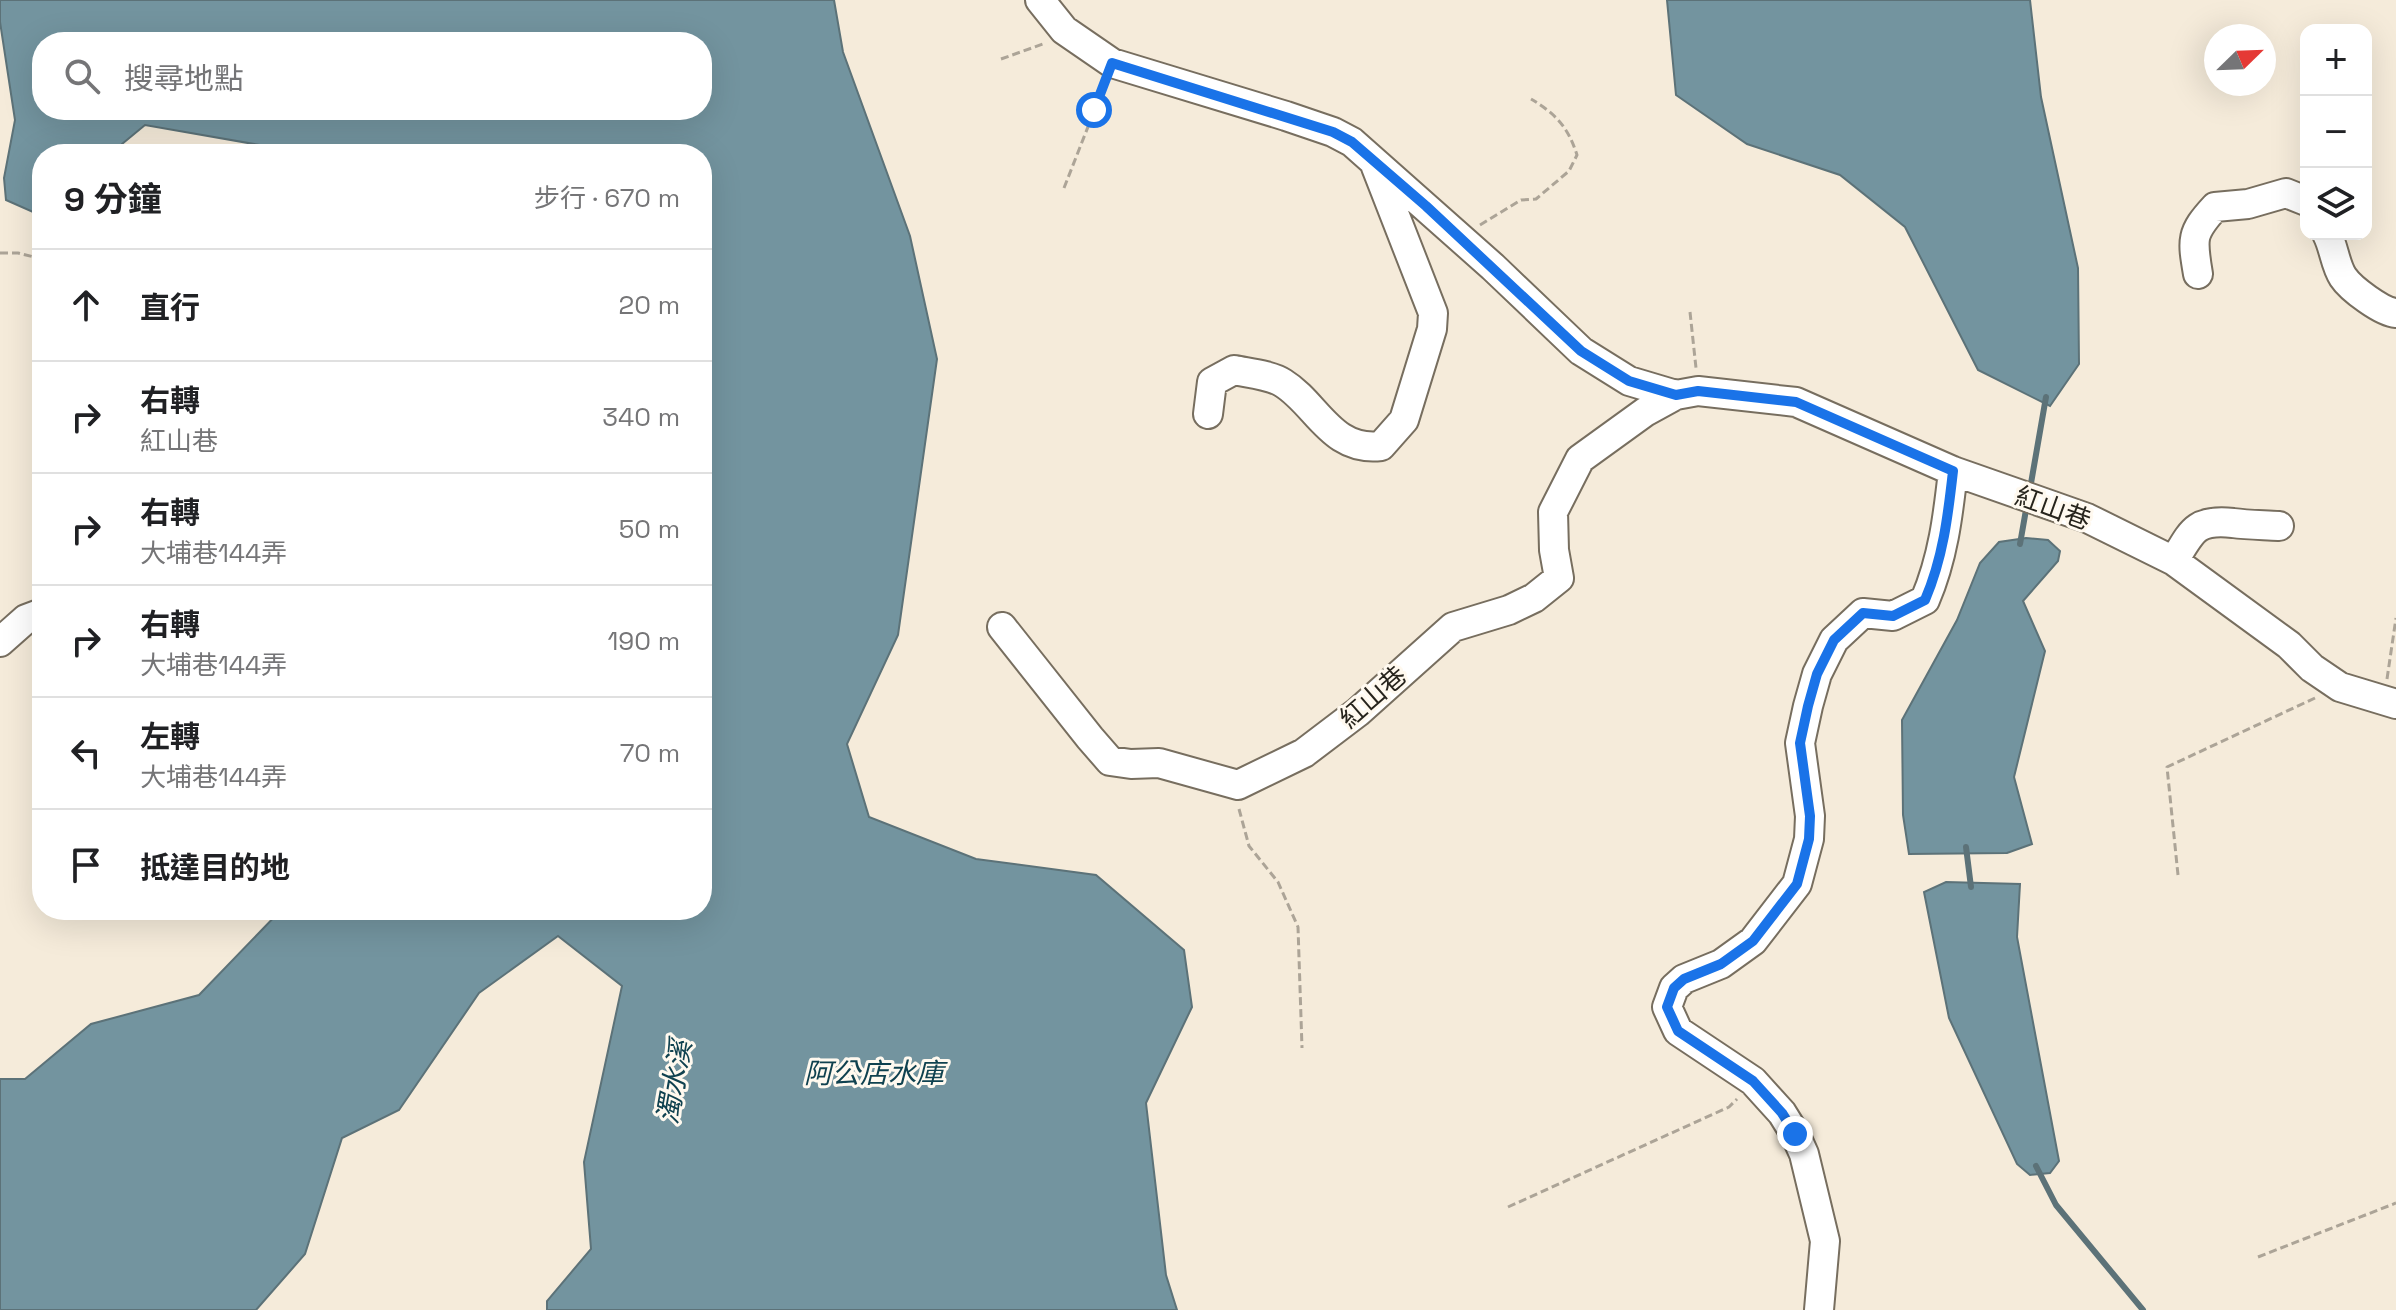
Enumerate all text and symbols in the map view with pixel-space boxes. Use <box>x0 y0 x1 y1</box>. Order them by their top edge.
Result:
north arrow <box>2204 24 2276 96</box>
map controls <box>2300 24 2372 240</box>
button: + <box>2300 24 2372 96</box>
search box <box>32 32 712 120</box>
icon: search <box>60 54 104 98</box>
text: 搜尋地點 <box>124 59 244 98</box>
route start <box>1076 92 1112 128</box>
button: − <box>2300 96 2372 168</box>
button: layers <box>2300 168 2372 240</box>
text: 9 分鐘 <box>64 178 162 221</box>
text: 步行 · 670 m <box>534 181 680 215</box>
icon: ahead <box>64 283 108 327</box>
text: 直行 <box>140 288 200 327</box>
text: 20 m <box>619 288 680 322</box>
text: 右轉 <box>140 381 200 420</box>
icon: right <box>64 395 108 439</box>
text: 340 m <box>602 400 680 434</box>
text: 紅山巷 <box>140 424 218 458</box>
street label: 紅山巷 <box>2011 479 2095 537</box>
text: 右轉 <box>140 493 200 532</box>
icon: right <box>64 507 108 551</box>
text: 50 m <box>619 512 680 546</box>
text: 大埔巷144弄 <box>140 536 287 570</box>
text: 右轉 <box>140 605 200 644</box>
icon: right <box>64 619 108 663</box>
text: 190 m <box>608 624 680 658</box>
text: 大埔巷144弄 <box>140 648 287 682</box>
street label: 紅山巷 <box>1332 659 1414 735</box>
text: 左轉 <box>140 717 200 756</box>
icon: left <box>64 731 108 775</box>
text: 70 m <box>620 736 680 770</box>
text: 大埔巷144弄 <box>140 760 287 794</box>
icon: arrive <box>64 843 108 887</box>
text: 抵達目的地 <box>140 848 290 887</box>
water label: 濁水溪 <box>649 1034 700 1126</box>
water label: 阿公店水庫 <box>804 1055 948 1091</box>
route end <box>1777 1116 1813 1152</box>

